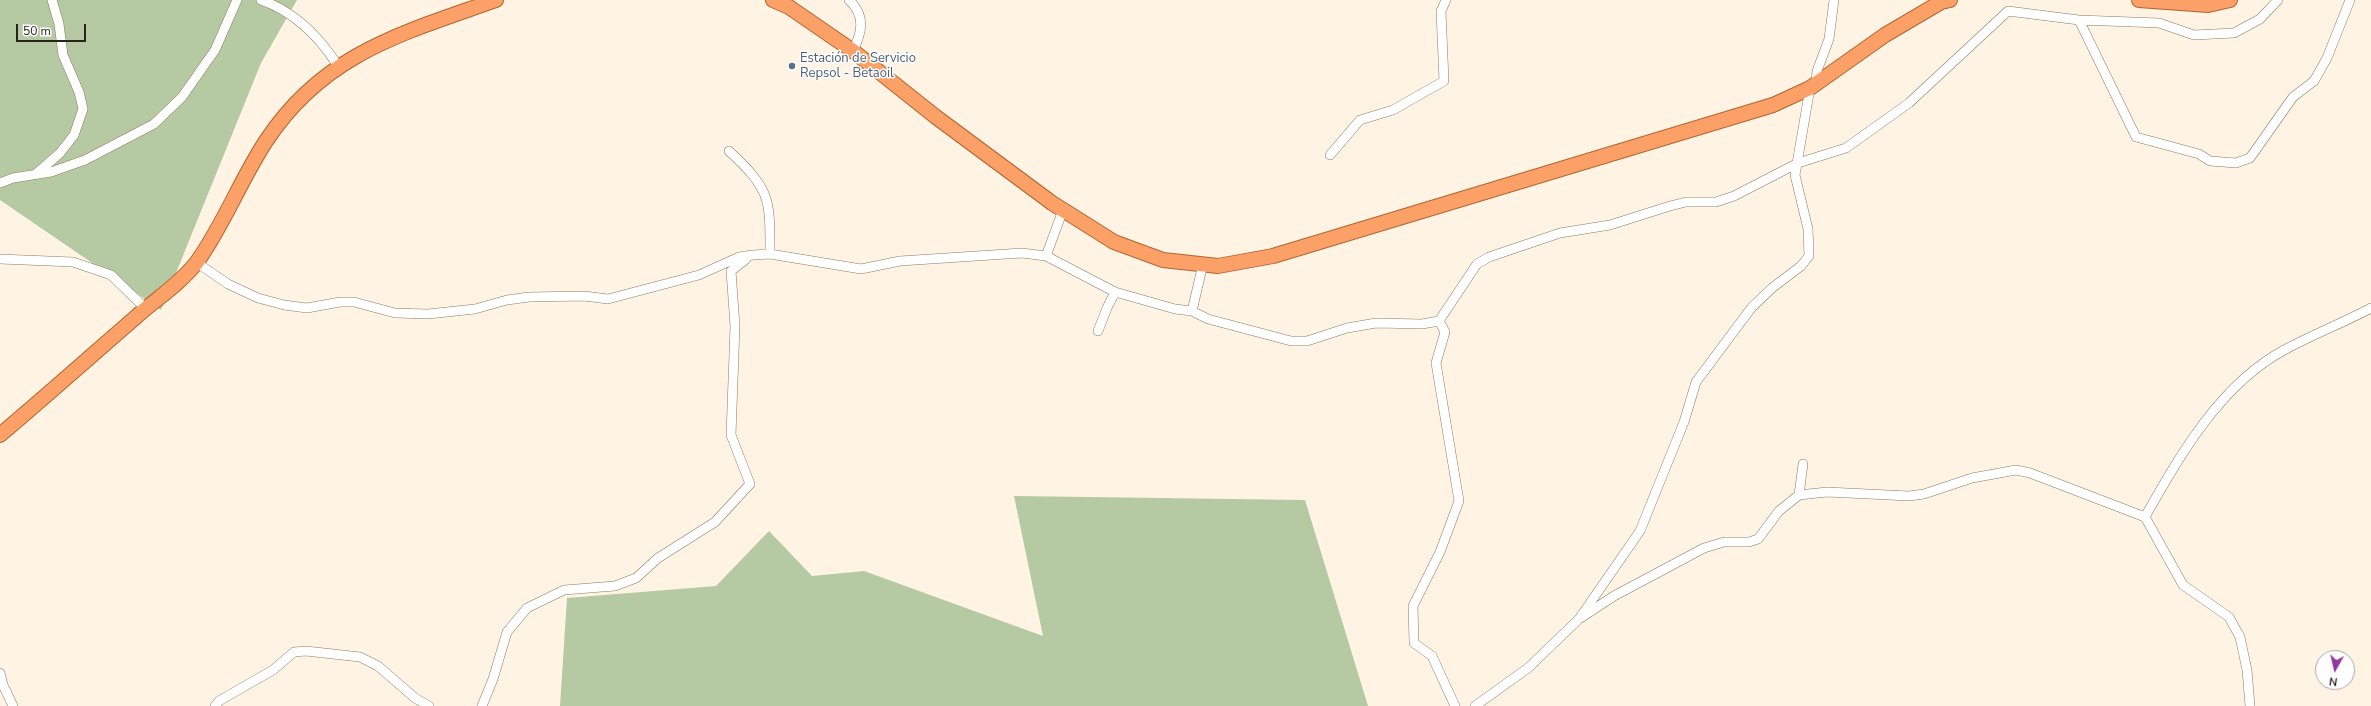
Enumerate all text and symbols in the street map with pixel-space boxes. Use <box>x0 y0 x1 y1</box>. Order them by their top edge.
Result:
scale bar <box>18 16 88 42</box>
text: 50 m <box>23 23 51 39</box>
place label: Estación de Servicio Repsol - Betaoil <box>800 51 916 82</box>
marker: Estación de Servicio Repsol - Betaoil <box>787 61 797 71</box>
north arrow <box>2315 650 2355 690</box>
text: N <box>2328 673 2339 689</box>

